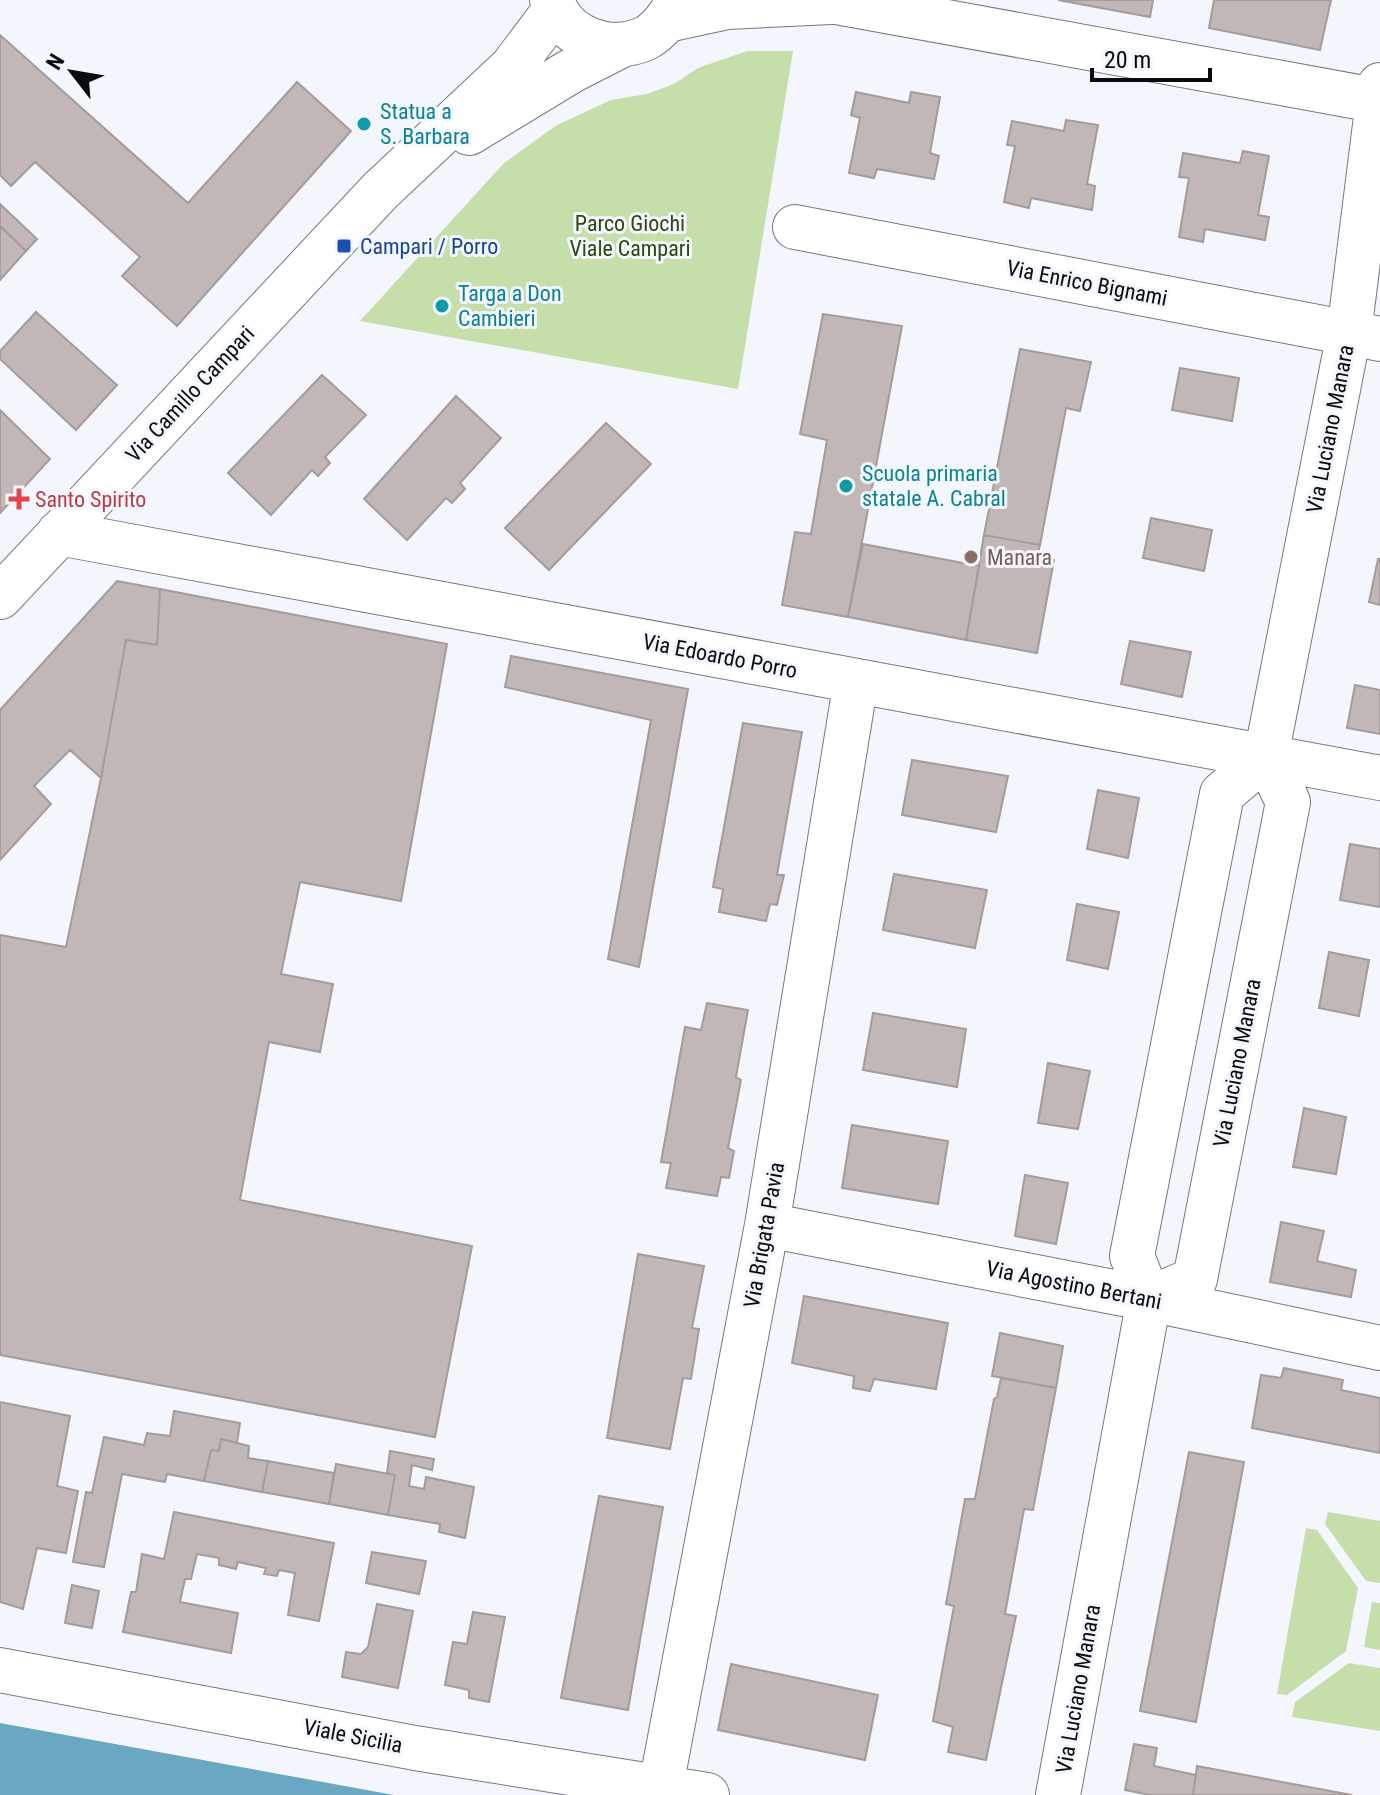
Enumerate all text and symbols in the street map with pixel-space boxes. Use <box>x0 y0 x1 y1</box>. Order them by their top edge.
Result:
north arrow <box>32 32 112 112</box>
scale bar <box>1092 32 1210 82</box>
text: 20 m <box>1104 46 1151 74</box>
text: N <box>41 50 69 74</box>
place label: Statua a S. Barbara <box>380 99 470 149</box>
marker: Statua a S. Barbara <box>355 115 373 133</box>
park label: Parco Giochi Viale Campari <box>569 211 691 261</box>
place label: Campari / Porro <box>360 234 498 259</box>
marker: Campari / Porro <box>335 237 353 255</box>
street label: Via Enrico Bignami <box>1004 255 1170 311</box>
place label: Targa a Don Cambieri <box>458 281 562 331</box>
marker: Targa a Don Cambieri <box>433 297 451 315</box>
street label: Via Camillo Campari <box>121 321 259 467</box>
street label: Via Luciano Manara <box>1301 343 1359 515</box>
place label: Scuola primaria statale A. Cabral <box>862 461 1006 511</box>
marker: Scuola primaria statale A. Cabral <box>837 477 855 495</box>
place label: Santo Spirito <box>35 487 146 512</box>
marker: Santo Spirito <box>10 490 28 508</box>
place label: Manara <box>987 545 1052 570</box>
marker: Manara <box>962 548 980 566</box>
street label: Via Edoardo Porro <box>641 629 799 683</box>
street label: Via Luciano Manara <box>1208 977 1266 1149</box>
street label: Via Brigata Pavia <box>739 1160 789 1310</box>
street label: Via Agostino Bertani <box>984 1256 1164 1314</box>
street label: Via Luciano Manara <box>1051 1602 1105 1776</box>
street label: Viale Sicilia <box>301 1714 405 1758</box>

